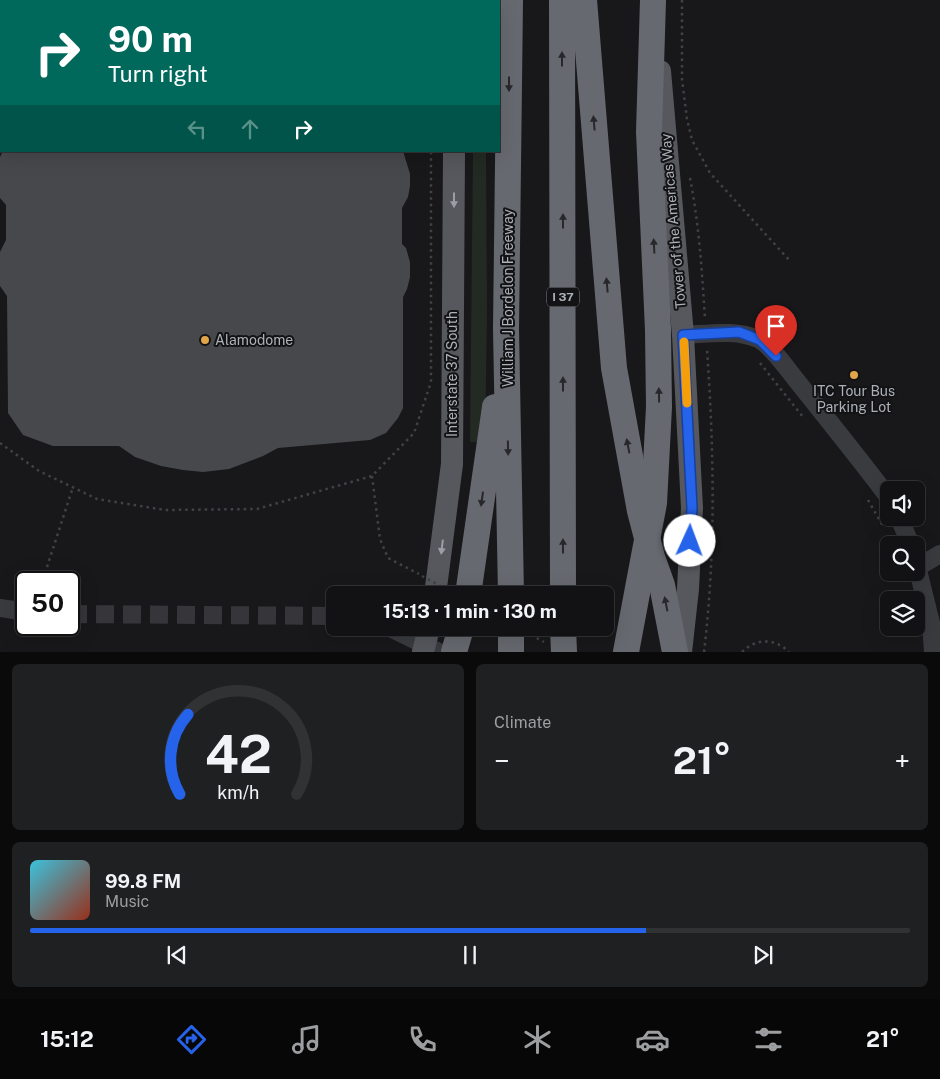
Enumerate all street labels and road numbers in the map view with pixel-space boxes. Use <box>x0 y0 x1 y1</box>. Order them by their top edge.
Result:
street label: Tower of the Americas Way <box>657 132 689 309</box>
street label: William J Bordelon Freeway <box>500 208 516 387</box>
road number: I 37 <box>547 288 579 306</box>
street label: Interstate 37 South <box>444 311 460 437</box>

